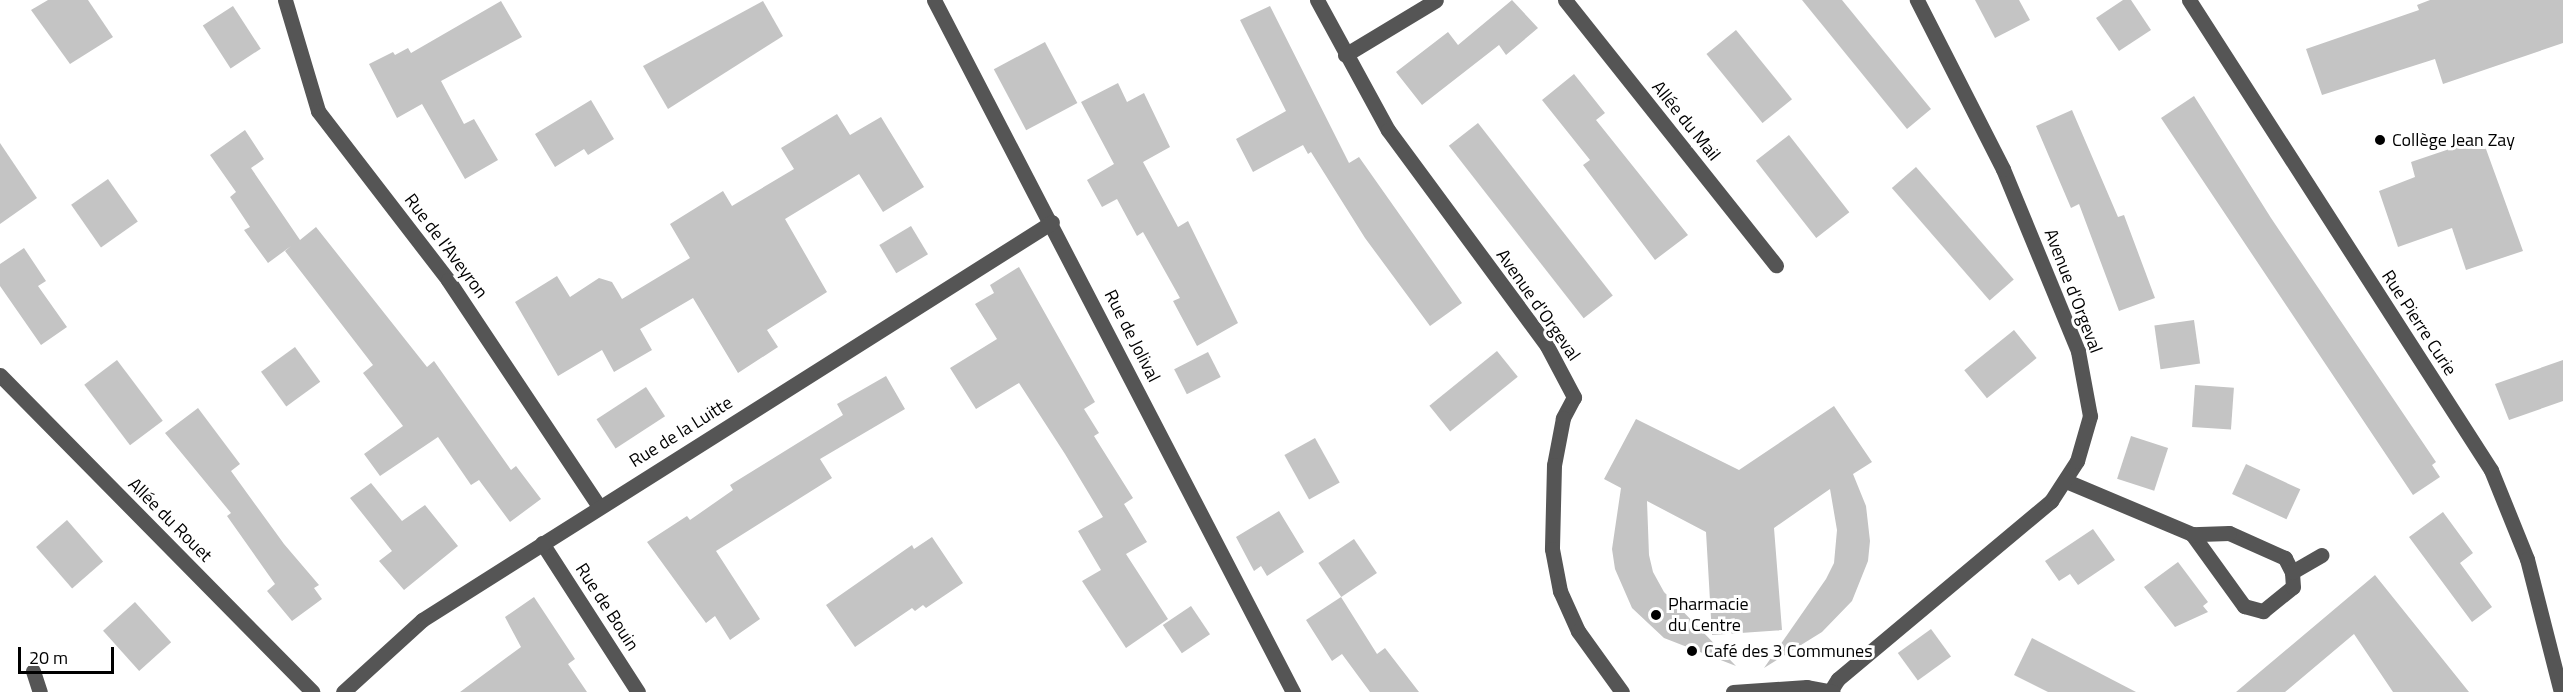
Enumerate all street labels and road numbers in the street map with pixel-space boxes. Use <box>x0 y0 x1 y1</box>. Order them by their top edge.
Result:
street label: Allée du Mail <box>1647 77 1725 165</box>
street label: Rue de l'Aveyron <box>400 190 492 302</box>
street label: Avenue d'Orgeval <box>2039 226 2107 356</box>
street label: Avenue d'Orgeval <box>1491 245 1585 365</box>
street label: Rue Pierre Curie <box>2377 266 2461 380</box>
street label: Rue de Jolival <box>1100 286 1164 386</box>
street label: Rue de la Luitte <box>626 392 736 472</box>
street label: Allée du Rouet <box>124 474 216 566</box>
street label: Rue de Bouin <box>571 559 643 655</box>

